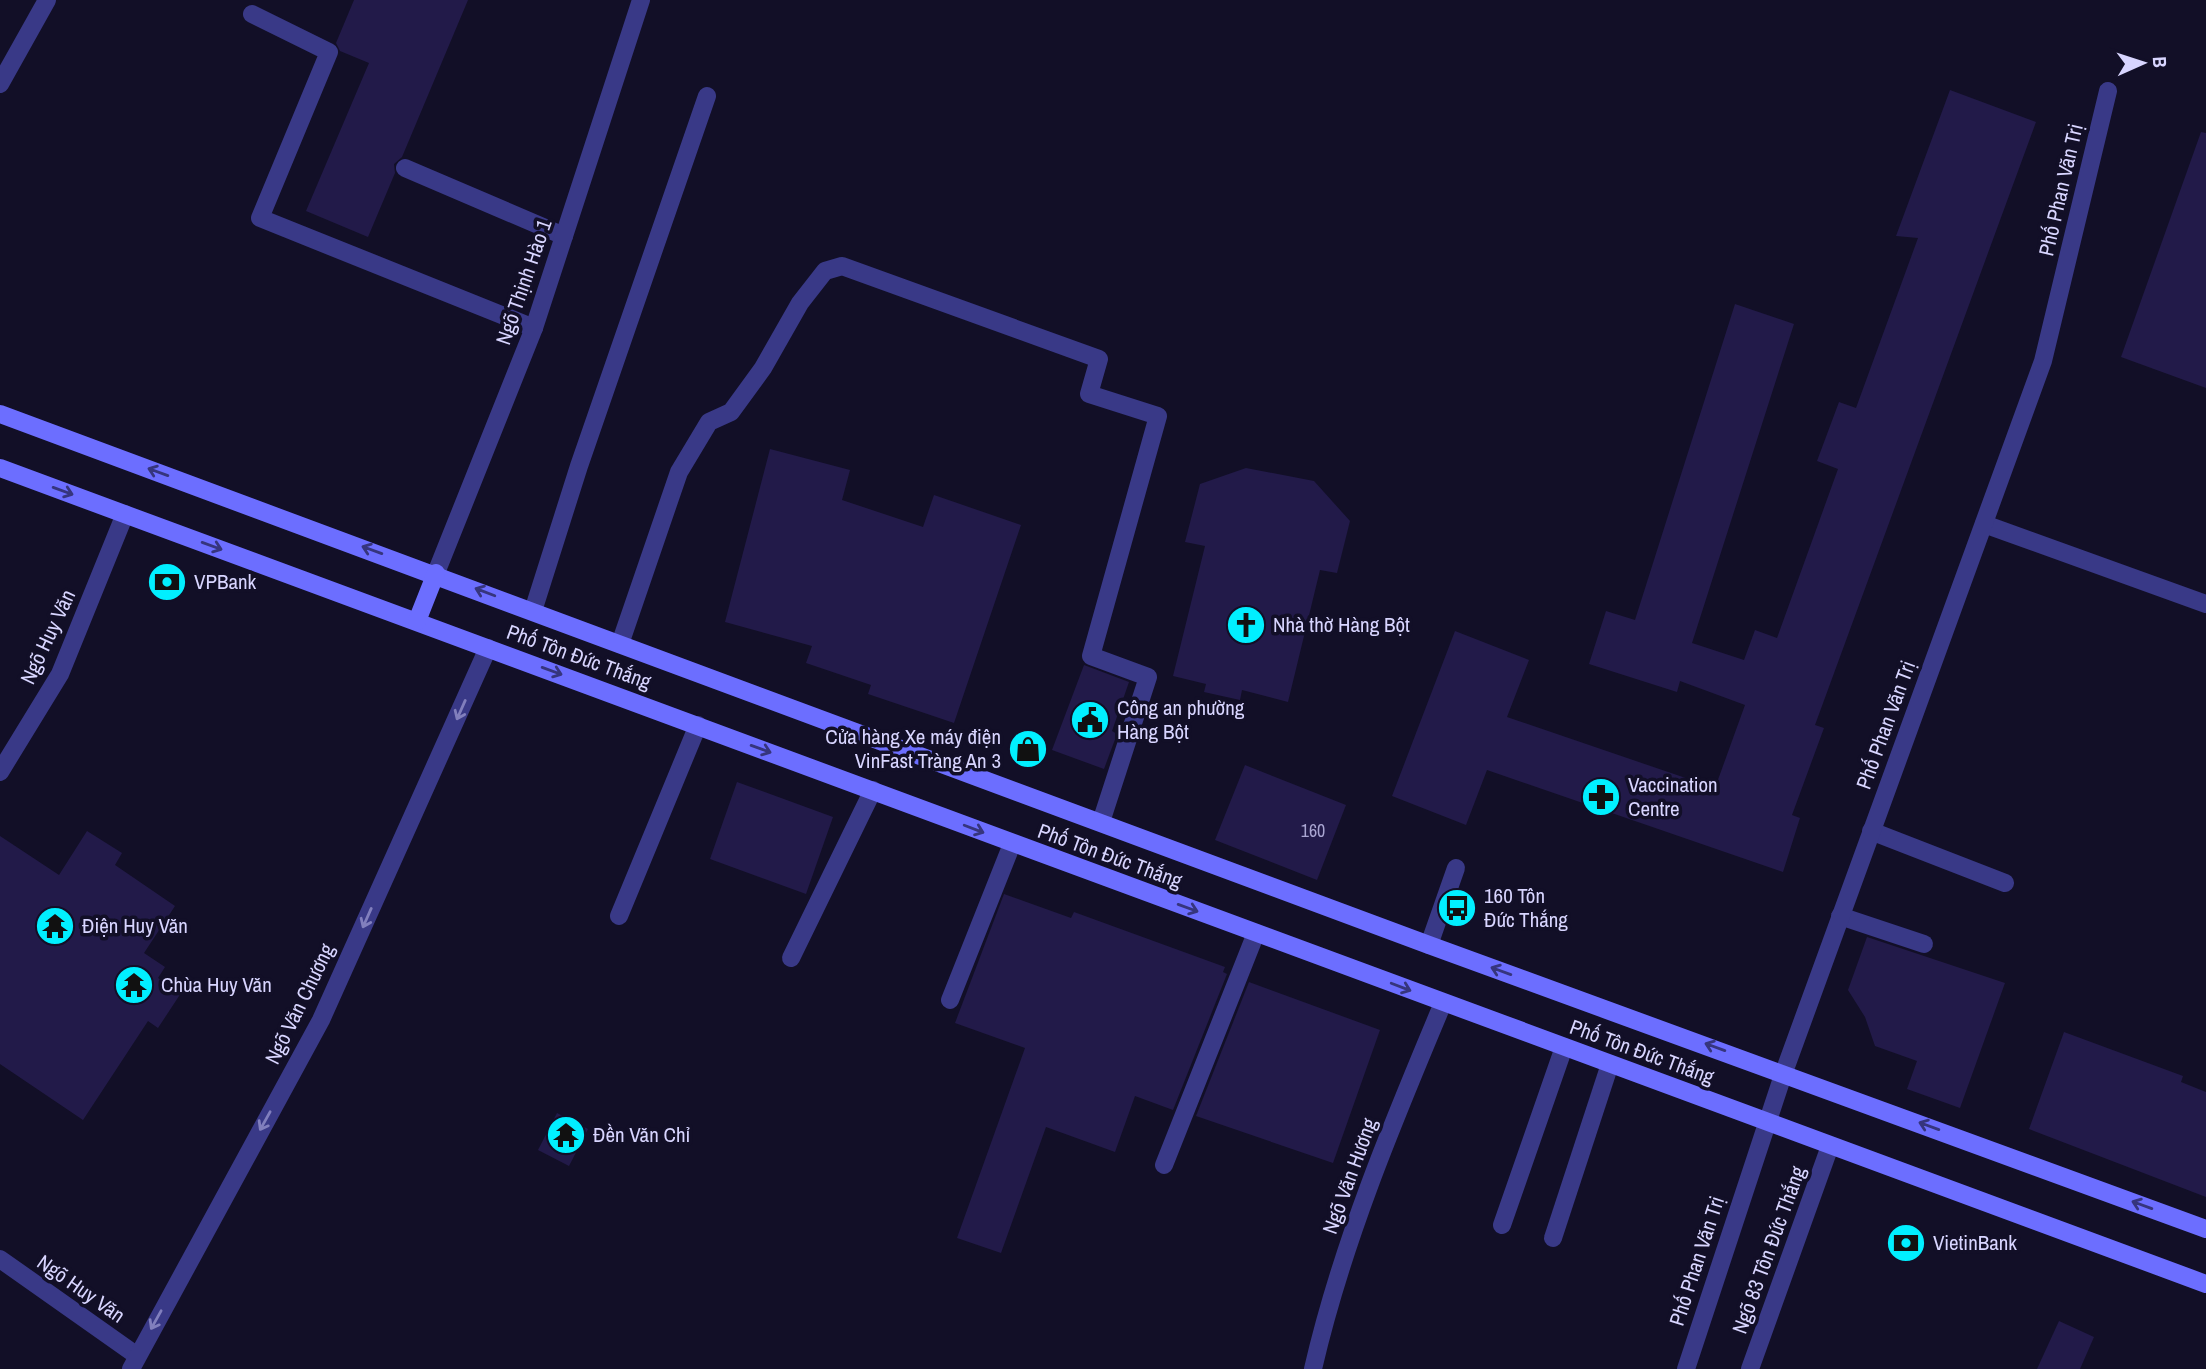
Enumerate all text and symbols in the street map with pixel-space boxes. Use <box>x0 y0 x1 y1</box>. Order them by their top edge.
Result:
north arrow <box>2108 28 2178 98</box>
text: B <box>2147 56 2173 68</box>
street label: Phố Phan Văn Trị <box>2031 121 2090 259</box>
street label: Ngõ Thịnh Hào 1 <box>489 215 559 348</box>
one-way arrow <box>148 465 170 477</box>
one-way arrow <box>51 486 73 498</box>
one-way arrow <box>201 541 223 553</box>
one-way arrow <box>362 543 384 555</box>
bank icon: VPBank <box>146 561 188 603</box>
place label: VPBank <box>194 567 257 596</box>
street label: Ngõ Huy Văn <box>13 585 82 689</box>
one-way arrow <box>474 585 496 598</box>
church icon: Nhà thờ Hàng Bột <box>1225 604 1267 646</box>
place label: Nhà thờ Hàng Bột <box>1273 610 1410 639</box>
street label: Phố Tôn Đức Thắng <box>503 617 656 696</box>
street label: Phố Phan Văn Trị <box>1849 657 1922 793</box>
one-way arrow <box>541 666 563 679</box>
place label: Công an phường Hàng Bột <box>1117 693 1245 746</box>
one-way arrow <box>454 699 467 720</box>
public building icon: Công an phường Hàng Bột <box>1069 699 1111 741</box>
place label: Cửa hàng Xe máy điện VinFast Tràng An 3 <box>825 722 1001 775</box>
shop icon: Cửa hàng Xe máy điện VinFast Tràng An 3 <box>1007 728 1049 770</box>
one-way arrow <box>750 743 772 756</box>
place label: Vaccination Centre <box>1628 770 1718 823</box>
pharmacy icon: Vaccination Centre <box>1580 776 1622 818</box>
street label: Phố Tôn Đức Thắng <box>1034 816 1187 895</box>
house number: 160 <box>1301 818 1325 843</box>
one-way arrow <box>963 824 985 837</box>
place label: 160 Tôn Đức Thắng <box>1484 881 1568 934</box>
bus stop icon: 160 Tôn Đức Thắng <box>1436 887 1478 929</box>
one-way arrow <box>1176 903 1198 915</box>
temple icon: Điện Huy Văn <box>34 905 76 947</box>
one-way arrow <box>360 907 373 928</box>
place label: Điện Huy Văn <box>82 911 188 940</box>
street label: Ngõ Văn Chương <box>258 938 341 1069</box>
temple icon: Chùa Huy Văn <box>113 964 155 1006</box>
one-way arrow <box>1491 964 1513 976</box>
place label: Chùa Huy Văn <box>161 970 272 999</box>
one-way arrow <box>1389 982 1411 994</box>
street label: Phố Tôn Đức Thắng <box>1566 1012 1719 1091</box>
one-way arrow <box>1705 1040 1727 1052</box>
one-way arrow <box>258 1110 272 1131</box>
street label: Ngõ Văn Hương <box>1315 1113 1384 1238</box>
temple icon: Đền Văn Chỉ <box>545 1114 587 1156</box>
one-way arrow <box>1918 1119 1940 1131</box>
place label: Đền Văn Chỉ <box>593 1120 690 1149</box>
street label: Ngõ 83 Tôn Đức Thắng <box>1725 1162 1812 1338</box>
street label: Phố Phan Văn Trị <box>1662 1192 1731 1329</box>
one-way arrow <box>2132 1198 2154 1211</box>
bank icon: VietinBank <box>1885 1222 1927 1264</box>
place label: VietinBank <box>1933 1228 2017 1257</box>
street label: Ngõ Huy Văn <box>32 1248 131 1329</box>
one-way arrow <box>149 1310 163 1330</box>

